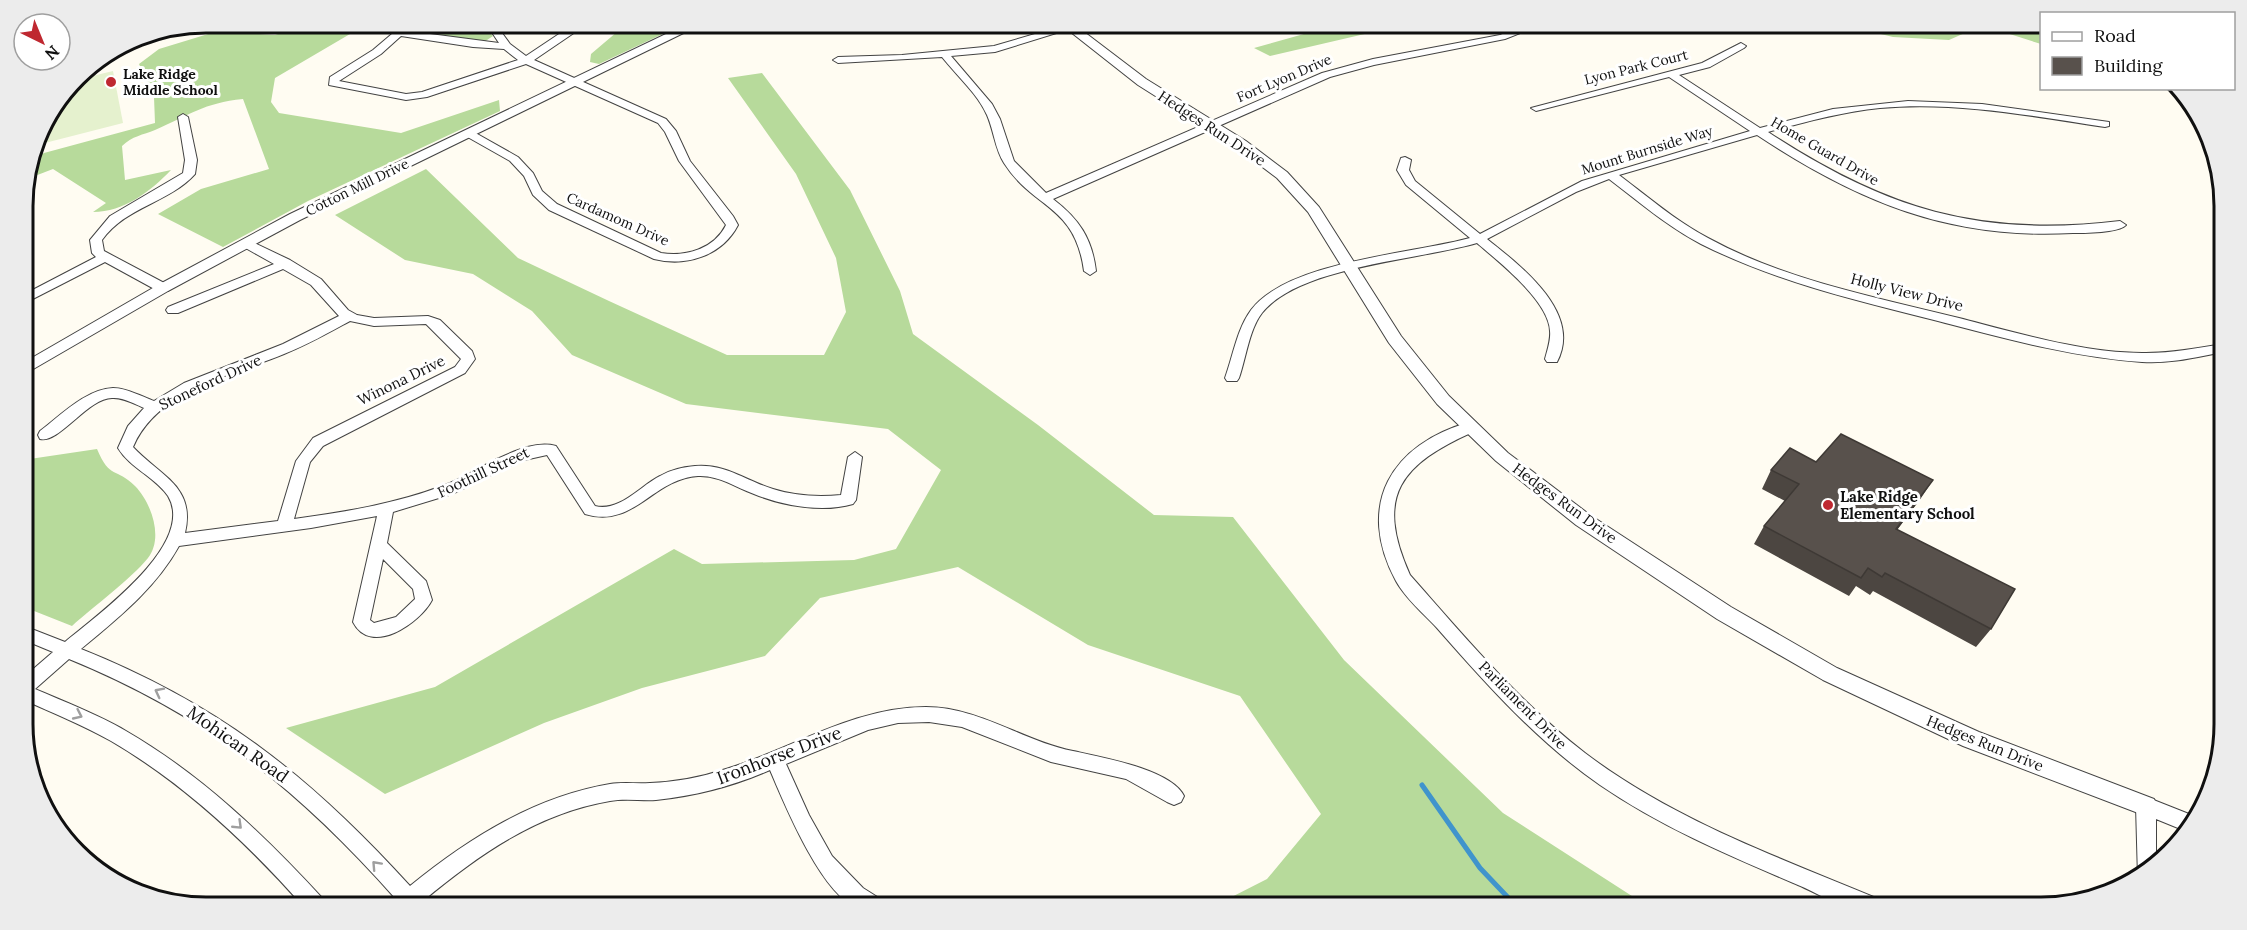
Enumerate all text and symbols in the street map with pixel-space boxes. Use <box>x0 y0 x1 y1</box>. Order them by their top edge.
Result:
north arrow <box>12 12 72 72</box>
legend <box>2040 12 2235 90</box>
text: Road <box>2094 24 2136 47</box>
text: N <box>41 41 64 65</box>
street label: Lyon Park Court <box>1582 45 1690 89</box>
street label: Fort Lyon Drive <box>1234 50 1335 106</box>
text: Building <box>2094 54 2164 77</box>
place label: Lake Ridge Middle School <box>123 65 218 99</box>
marker: Lake Ridge Middle School <box>104 75 118 89</box>
street label: Hedges Run Drive <box>1155 86 1269 170</box>
street label: Home Guard Drive <box>1768 113 1883 189</box>
street label: Mount Burnside Way <box>1579 121 1715 179</box>
street label: Cotton Mill Drive <box>303 154 412 220</box>
street label: Cardamom Drive <box>564 188 672 250</box>
street label: Holly View Drive <box>1849 269 1965 315</box>
street label: Stoneford Drive <box>156 350 264 414</box>
street label: Winona Drive <box>354 351 448 409</box>
street label: Foothill Street <box>434 442 532 502</box>
street label: Hedges Run Drive <box>1509 459 1621 547</box>
place label: Lake Ridge Elementary School <box>1840 487 1975 523</box>
marker: Lake Ridge Elementary School <box>1821 498 1835 512</box>
street label: Parliament Drive <box>1475 657 1571 753</box>
one-way arrow <box>154 688 165 699</box>
street label: Mohican Road <box>183 700 294 788</box>
one-way arrow <box>71 708 82 720</box>
street label: Hedges Run Drive <box>1924 711 2046 775</box>
street label: Ironhorse Drive <box>713 721 845 789</box>
one-way arrow <box>231 818 241 829</box>
one-way arrow <box>372 861 383 872</box>

